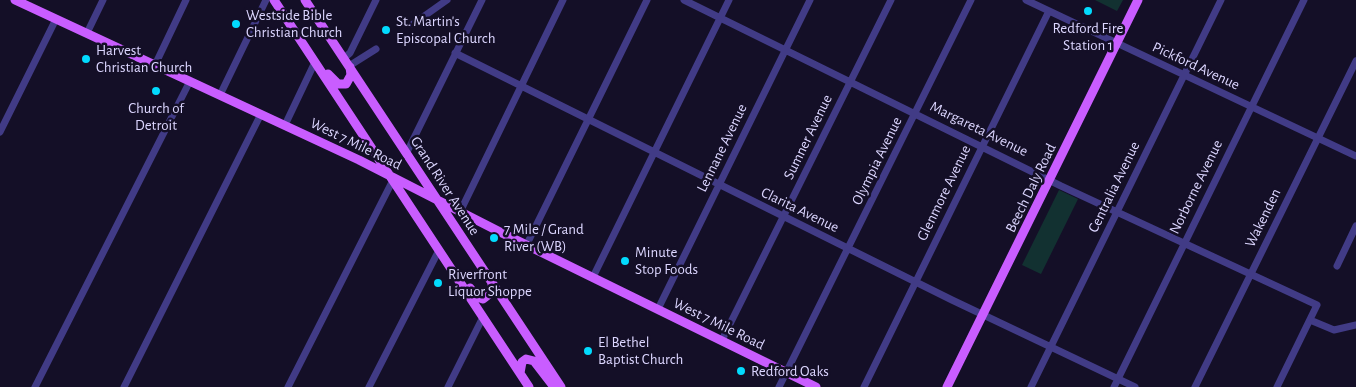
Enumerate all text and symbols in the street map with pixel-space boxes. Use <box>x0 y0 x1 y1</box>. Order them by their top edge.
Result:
marker: Redford Fire Station 1 <box>1082 5 1094 17</box>
place label: Westside Bible Christian Church <box>246 6 342 41</box>
place label: St. Martin's Episcopal Church <box>396 12 495 47</box>
marker: Westside Bible Christian Church <box>230 18 242 30</box>
place label: Redford Fire Station 1 <box>1053 19 1123 54</box>
marker: St. Martin's Episcopal Church <box>380 24 392 36</box>
street label: Pickford Avenue <box>1149 38 1243 94</box>
place label: Harvest Christian Church <box>96 41 192 76</box>
marker: Harvest Christian Church <box>80 53 92 65</box>
marker: Church of Detroit <box>150 85 162 97</box>
street label: Sumner Avenue <box>780 92 836 182</box>
street label: Margareta Avenue <box>927 97 1031 161</box>
place label: Church of Detroit <box>128 99 184 134</box>
street label: Lennane Avenue <box>693 101 751 195</box>
street label: West 7 Mile Road <box>307 114 405 174</box>
street label: Olympia Avenue <box>848 114 906 208</box>
street label: Grand River Avenue <box>406 133 484 239</box>
street label: Norborne Avenue <box>1165 137 1227 237</box>
street label: Centralia Avenue <box>1084 139 1144 235</box>
street label: Beech Daly Road <box>1002 141 1060 235</box>
street label: Glenmore Avenue <box>913 142 975 244</box>
street label: Clarita Avenue <box>758 183 842 237</box>
street label: Wakenden <box>1241 186 1285 250</box>
place label: 7 Mile / Grand River (WB) <box>504 220 584 255</box>
marker: 7 Mile / Grand River (WB) <box>488 232 500 244</box>
place label: Minute Stop Foods <box>635 243 698 278</box>
marker: Minute Stop Foods <box>619 255 631 267</box>
place label: Riverfront Liquor Shoppe <box>448 265 532 300</box>
marker: Riverfront Liquor Shoppe <box>432 277 444 289</box>
street label: West 7 Mile Road <box>670 294 768 354</box>
place label: El Bethel Baptist Church <box>598 333 683 368</box>
marker: El Bethel Baptist Church <box>582 345 594 357</box>
place label: Redford Oaks <box>751 362 829 380</box>
marker: Redford Oaks <box>735 365 747 377</box>

